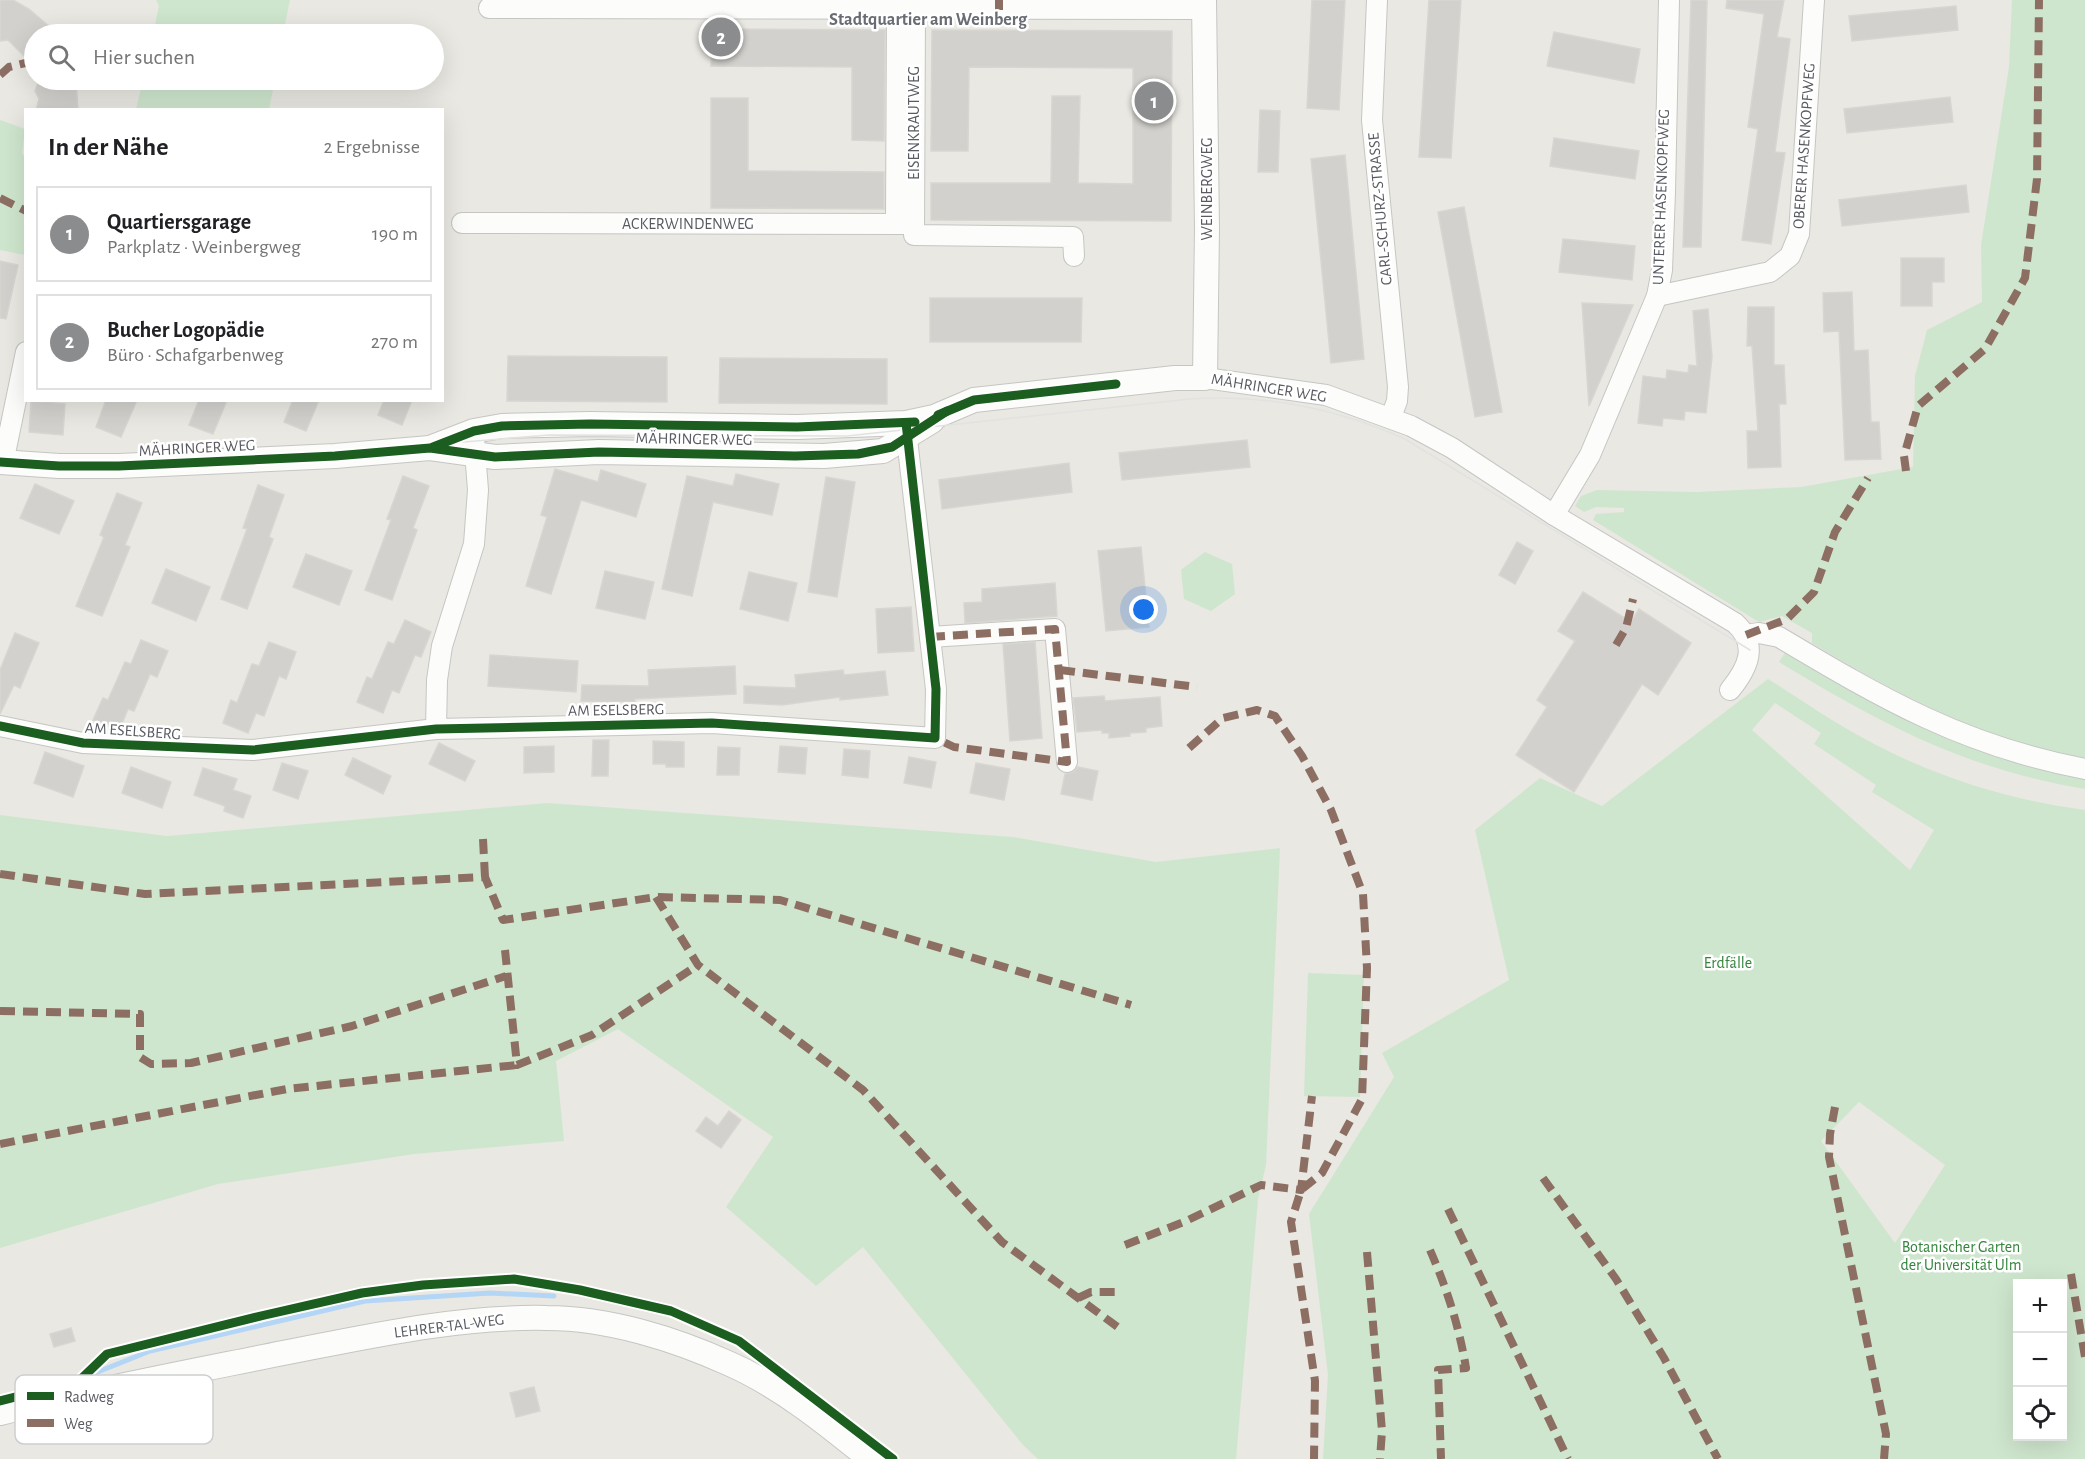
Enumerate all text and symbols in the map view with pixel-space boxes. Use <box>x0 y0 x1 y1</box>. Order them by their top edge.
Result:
district label: Stadtquartier am Weinberg <box>829 11 1028 29</box>
pin: 2 <box>702 15 740 60</box>
search box <box>24 24 444 90</box>
icon: search <box>45 41 78 74</box>
text: Hier suchen <box>93 46 195 68</box>
street label: OBERER HASENKOPFWEG <box>1790 62 1818 230</box>
street label: EISENKRAUTWEG <box>906 66 922 180</box>
pin: 1 <box>1134 78 1174 124</box>
street label: UNTERER HASENKOPFWEG <box>1650 109 1672 285</box>
street label: CARL-SCHURZ-STRASSE <box>1365 132 1395 286</box>
text: In der Nähe <box>48 134 168 160</box>
text: 2 Ergebnisse <box>323 137 420 157</box>
street label: WEINBERGWEG <box>1199 137 1215 241</box>
text: Quartiersgarage <box>107 211 251 233</box>
street label: ACKERWINDENWEG <box>622 216 754 232</box>
text: 1 <box>66 224 73 244</box>
text: 190 m <box>372 224 418 244</box>
text: Parkplatz · Weinbergweg <box>107 237 301 257</box>
text: Bucher Logopädie <box>107 319 264 341</box>
text: 2 <box>65 332 74 352</box>
text: 270 m <box>371 332 418 352</box>
text: Büro · Schafgarbenweg <box>107 345 283 365</box>
street label: MÄHRINGER WEG <box>1210 369 1328 405</box>
street label: MÄHRINGER WEG <box>635 428 753 448</box>
street label: MÄHRINGER WEG <box>138 435 256 459</box>
your location <box>1129 595 1158 624</box>
street label: AM ESELSBERG <box>568 701 664 719</box>
street label: AM ESELSBERG <box>84 720 182 742</box>
park label: Erdfälle <box>1704 955 1752 971</box>
park label: Botanischer Garten der Universität Ulm <box>1900 1239 2022 1273</box>
map controls <box>2013 1279 2067 1441</box>
button: + <box>2013 1279 2067 1333</box>
street label: LEHRER-TAL-WEG <box>393 1311 505 1341</box>
button: − <box>2013 1333 2067 1387</box>
legend <box>15 1375 213 1444</box>
button: locate <box>2013 1387 2067 1441</box>
text: Radweg <box>64 1389 114 1405</box>
text: Weg <box>64 1416 93 1432</box>

